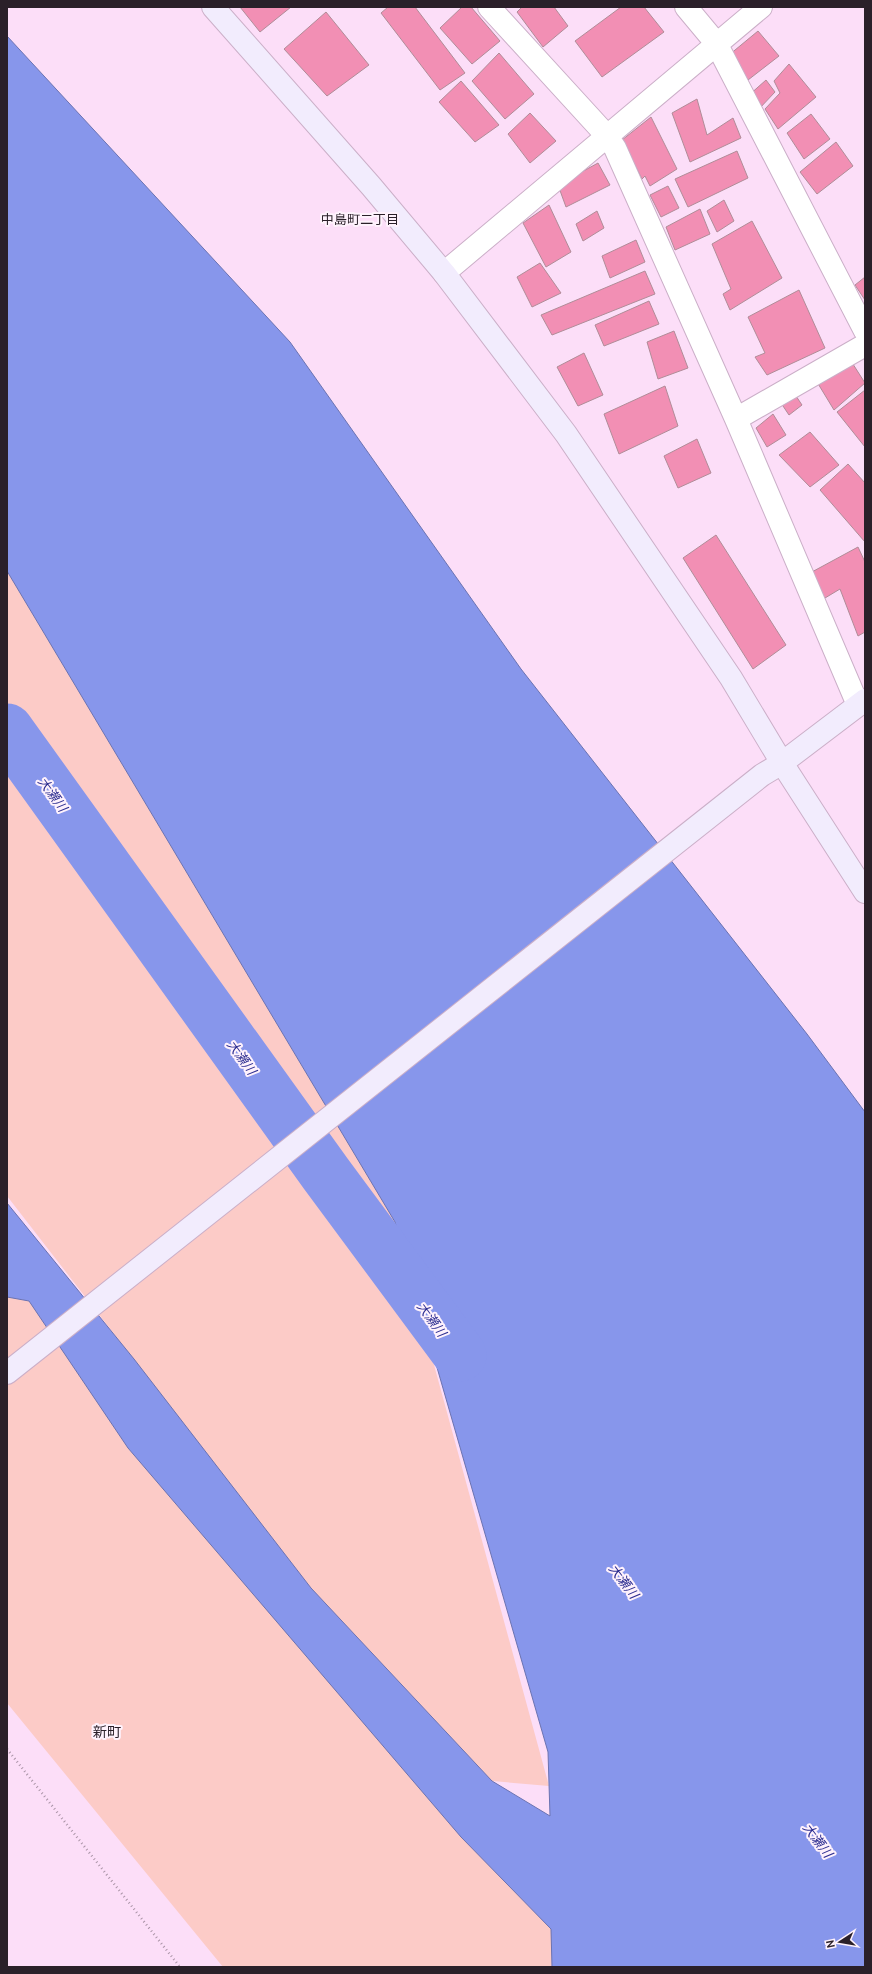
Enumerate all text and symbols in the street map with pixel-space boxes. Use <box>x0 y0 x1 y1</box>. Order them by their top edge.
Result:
district label: 中島町二丁目 <box>321 211 399 227</box>
water label: 大瀬川 <box>35 774 72 816</box>
water label: 大瀬川 <box>224 1037 261 1079</box>
water label: 大瀬川 <box>414 1299 451 1341</box>
water label: 大瀬川 <box>606 1561 643 1603</box>
district label: 新町 <box>93 1723 121 1741</box>
water label: 大瀬川 <box>800 1820 837 1862</box>
north arrow <box>820 1922 860 1962</box>
text: N <box>823 1939 838 1949</box>

